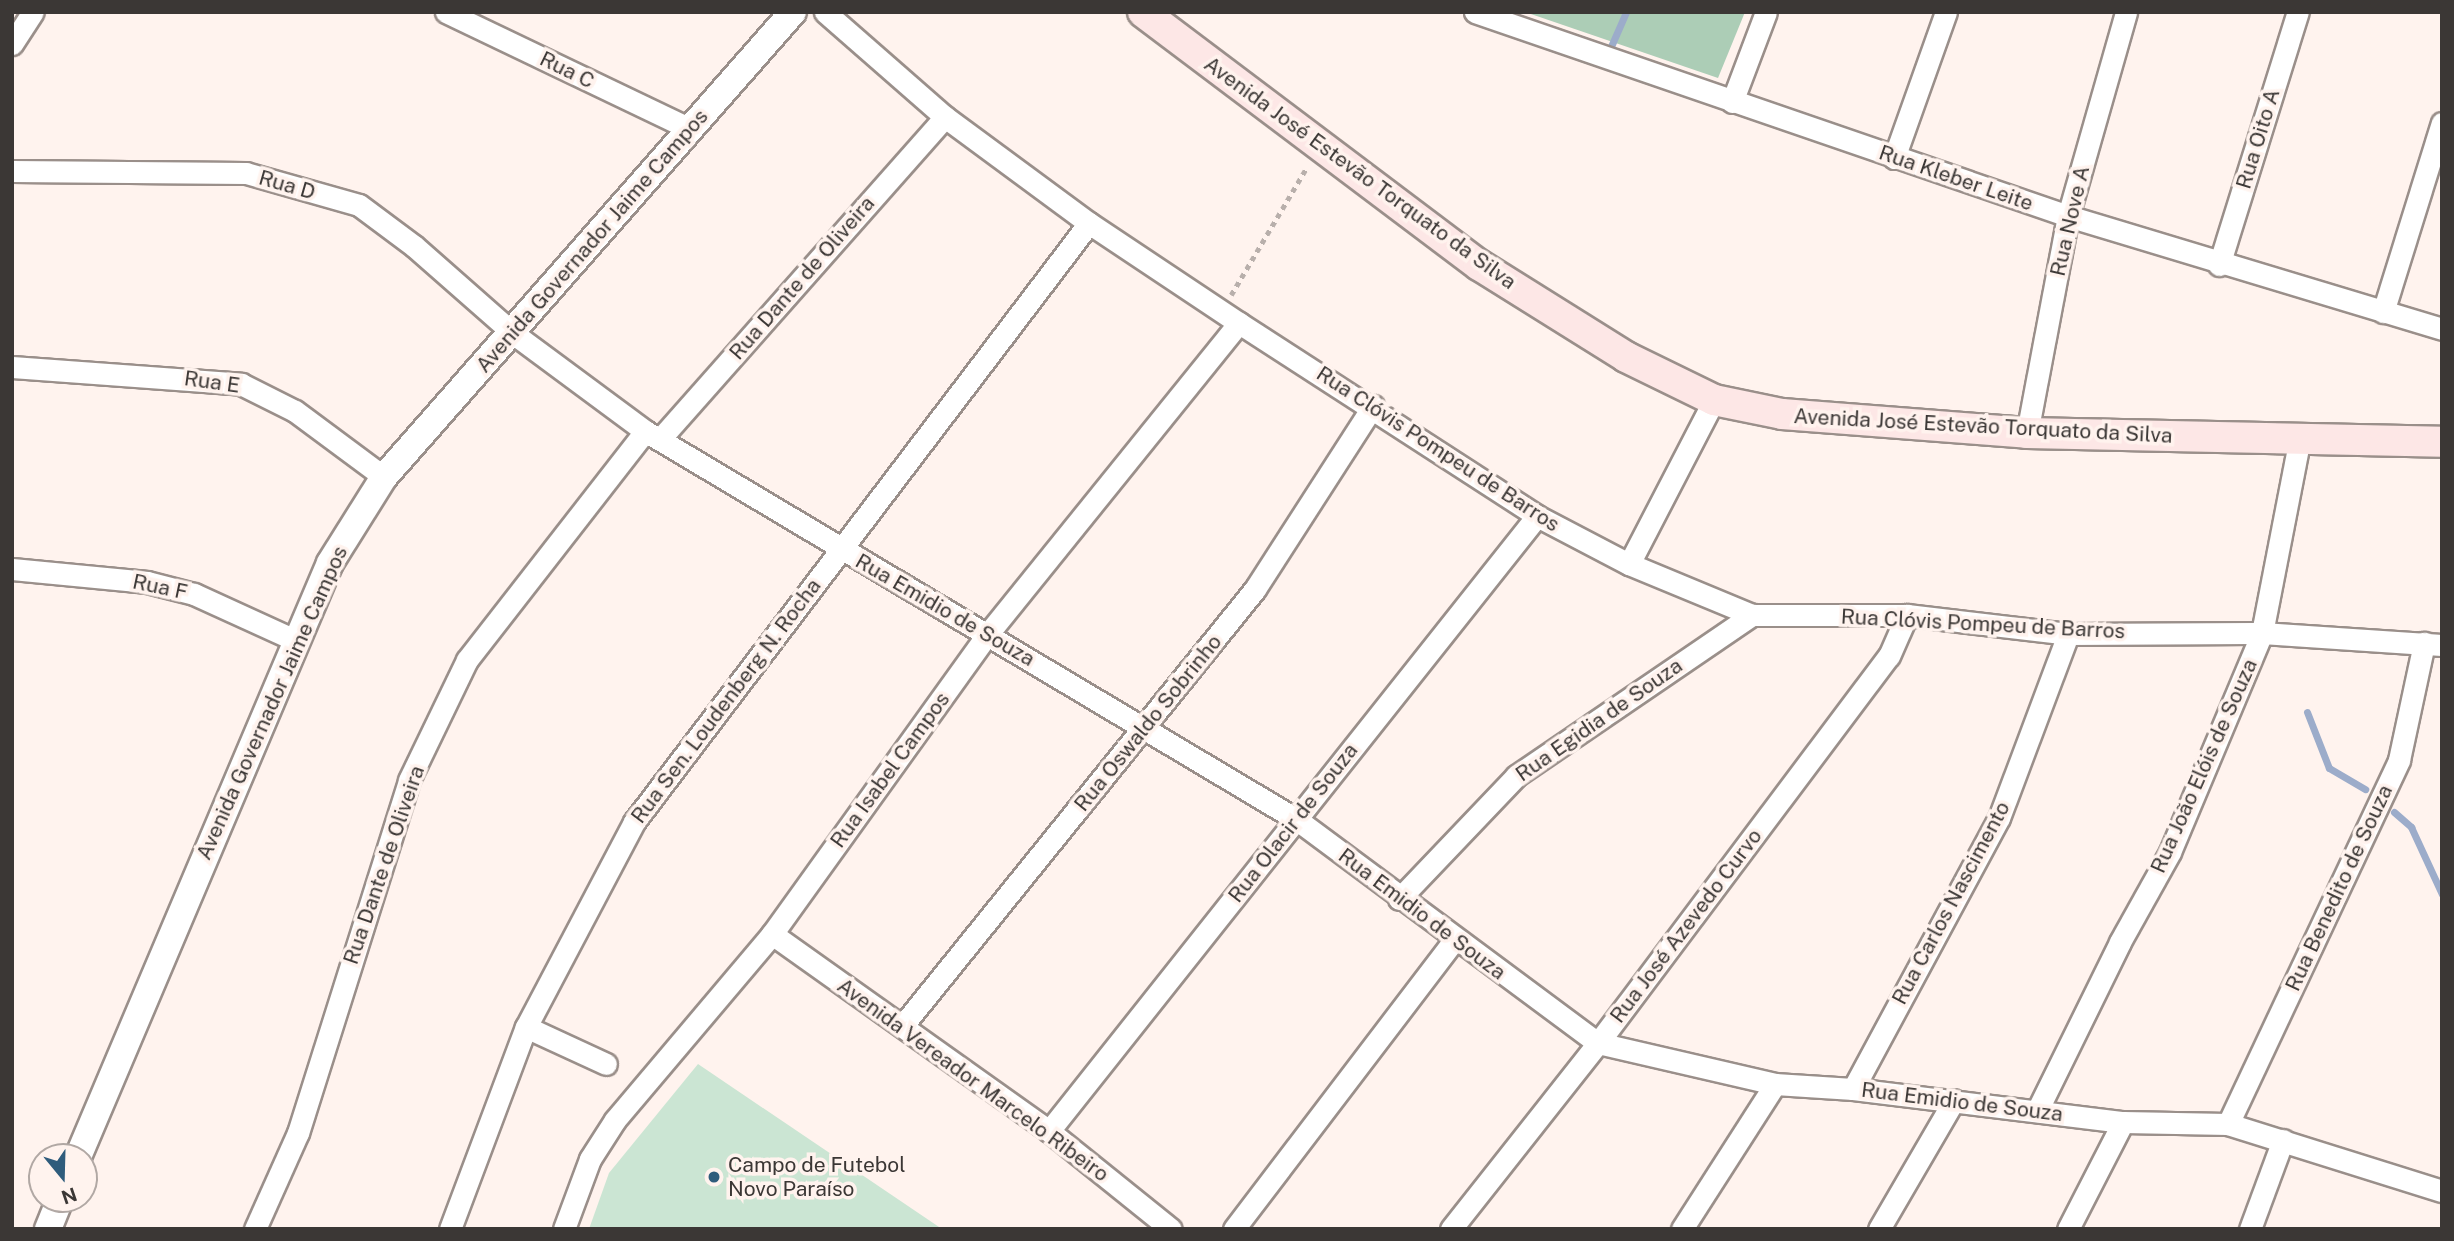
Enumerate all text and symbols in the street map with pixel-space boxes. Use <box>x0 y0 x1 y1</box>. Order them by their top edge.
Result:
street label: Rua C <box>536 46 598 94</box>
street label: Avenida José Estevão Torquato da Silva <box>1199 51 1521 295</box>
street label: Rua Oito A <box>2231 86 2285 192</box>
street label: Avenida Governador Jaime Campos <box>471 104 713 378</box>
street label: Rua Kleber Leite <box>1876 140 2036 216</box>
street label: Rua Nove A <box>2045 163 2095 279</box>
street label: Rua D <box>256 165 318 205</box>
street label: Rua Dante de Oliveira <box>724 191 880 365</box>
street label: Rua Clóvis Pompeu de Barros <box>1312 361 1564 537</box>
street label: Rua E <box>183 366 241 398</box>
street label: Avenida José Estevão Torquato da Silva <box>1793 403 2173 449</box>
street label: Avenida Governador Jaime Campos <box>191 542 353 864</box>
street label: Rua Emidio de Souza <box>851 548 1039 672</box>
street label: Rua F <box>130 569 190 605</box>
street label: Rua Sen. Loudenberg N. Rocha <box>626 574 826 828</box>
street label: Rua Clóvis Pompeu de Barros <box>1840 604 2126 644</box>
street label: Rua Oswaldo Sobrinho <box>1069 630 1227 816</box>
street label: Rua Egidia de Souza <box>1511 653 1687 787</box>
street label: Rua João Elóis de Souza <box>2145 655 2263 877</box>
street label: Rua Isabel Campos <box>825 687 955 853</box>
street label: Rua Olacir de Souza <box>1223 738 1363 908</box>
street label: Rua Dante de Oliveira <box>338 762 430 968</box>
street label: Rua Benedito de Souza <box>2280 781 2398 995</box>
street label: Rua Carlos Nascimento <box>1887 797 2015 1009</box>
street label: Rua José Azevedo Curvo <box>1605 824 1767 1028</box>
street label: Rua Emidio de Souza <box>1333 843 1511 985</box>
street label: Avenida Vereador Marcelo Ribeiro <box>832 973 1114 1187</box>
street label: Rua Emidio de Souza <box>1860 1077 2064 1127</box>
north arrow <box>28 1143 98 1213</box>
place label: Campo de Futebol Novo Paraíso <box>728 1152 906 1202</box>
marker: Campo de Futebol Novo Paraíso <box>706 1169 722 1185</box>
text: N <box>59 1183 80 1209</box>

